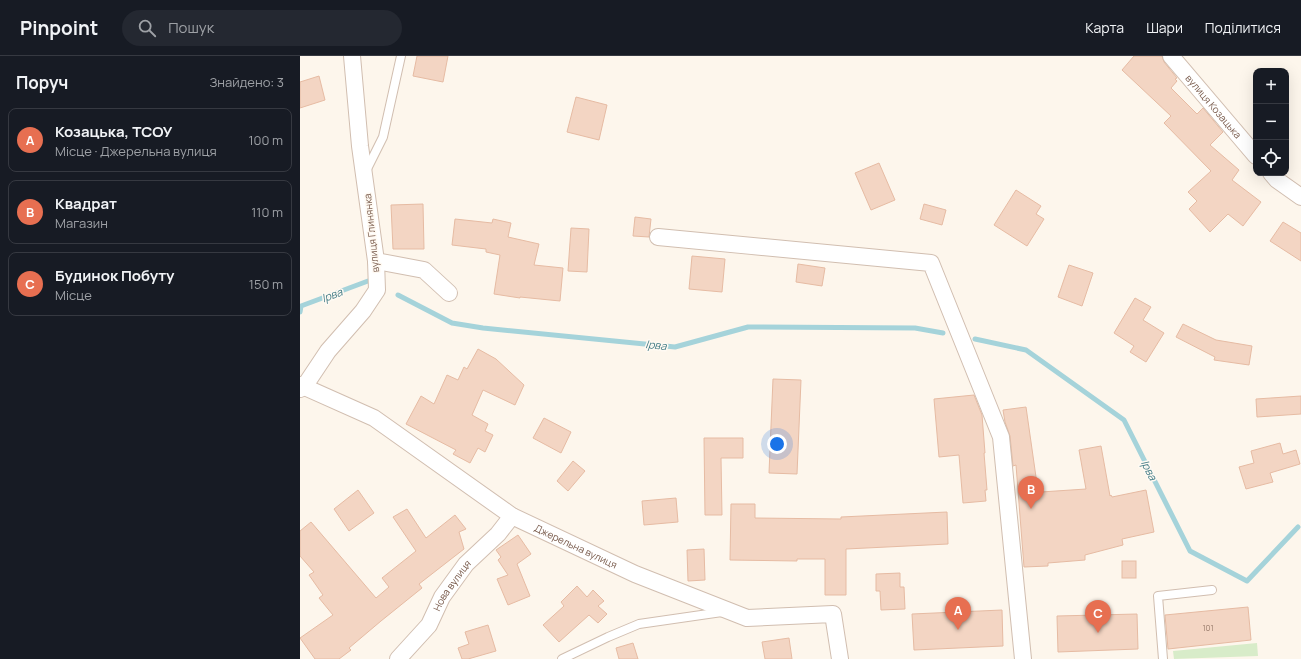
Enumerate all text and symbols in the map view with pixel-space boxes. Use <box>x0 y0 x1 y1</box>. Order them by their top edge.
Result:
search box <box>122 10 402 46</box>
text: Pinpoint <box>20 15 98 41</box>
icon: search <box>136 17 158 39</box>
text: Пошук <box>168 17 214 38</box>
text: Карта <box>1085 18 1124 37</box>
text: Шари <box>1146 18 1183 37</box>
text: Поділитися <box>1205 18 1281 37</box>
map controls <box>1253 68 1289 176</box>
button: + <box>1253 68 1289 104</box>
text: Поруч <box>16 71 68 94</box>
street label: вулиця Козацька <box>1183 71 1245 141</box>
text: Знайдено: 3 <box>210 73 284 91</box>
button: − <box>1253 104 1289 140</box>
text: Козацька, ТСОУ <box>55 121 172 142</box>
text: A <box>26 131 34 149</box>
text: 100 m <box>248 131 283 149</box>
button: locate <box>1253 140 1289 176</box>
text: Місце · Джерельна вулиця <box>55 142 217 160</box>
text: Квадрат <box>55 193 117 214</box>
street label: вулиця Глинянка <box>360 193 382 273</box>
text: B <box>26 203 34 221</box>
text: 110 m <box>251 203 283 221</box>
text: Магазин <box>55 214 108 232</box>
text: Будинок Побуту <box>55 265 174 286</box>
text: C <box>25 275 35 293</box>
text: 150 m <box>249 275 283 293</box>
water label: Ірва <box>319 283 345 305</box>
text: Місце <box>55 286 92 304</box>
water label: Ірва <box>645 336 668 353</box>
your location <box>767 434 787 454</box>
water label: Ірва <box>1138 457 1161 483</box>
pin: B <box>1018 476 1044 509</box>
street label: Джерельна вулиця <box>532 521 620 572</box>
street label: Нова вулиця <box>430 556 474 613</box>
pin: A <box>945 597 971 630</box>
pin: C <box>1085 600 1111 633</box>
house number: 101 <box>1202 622 1214 633</box>

